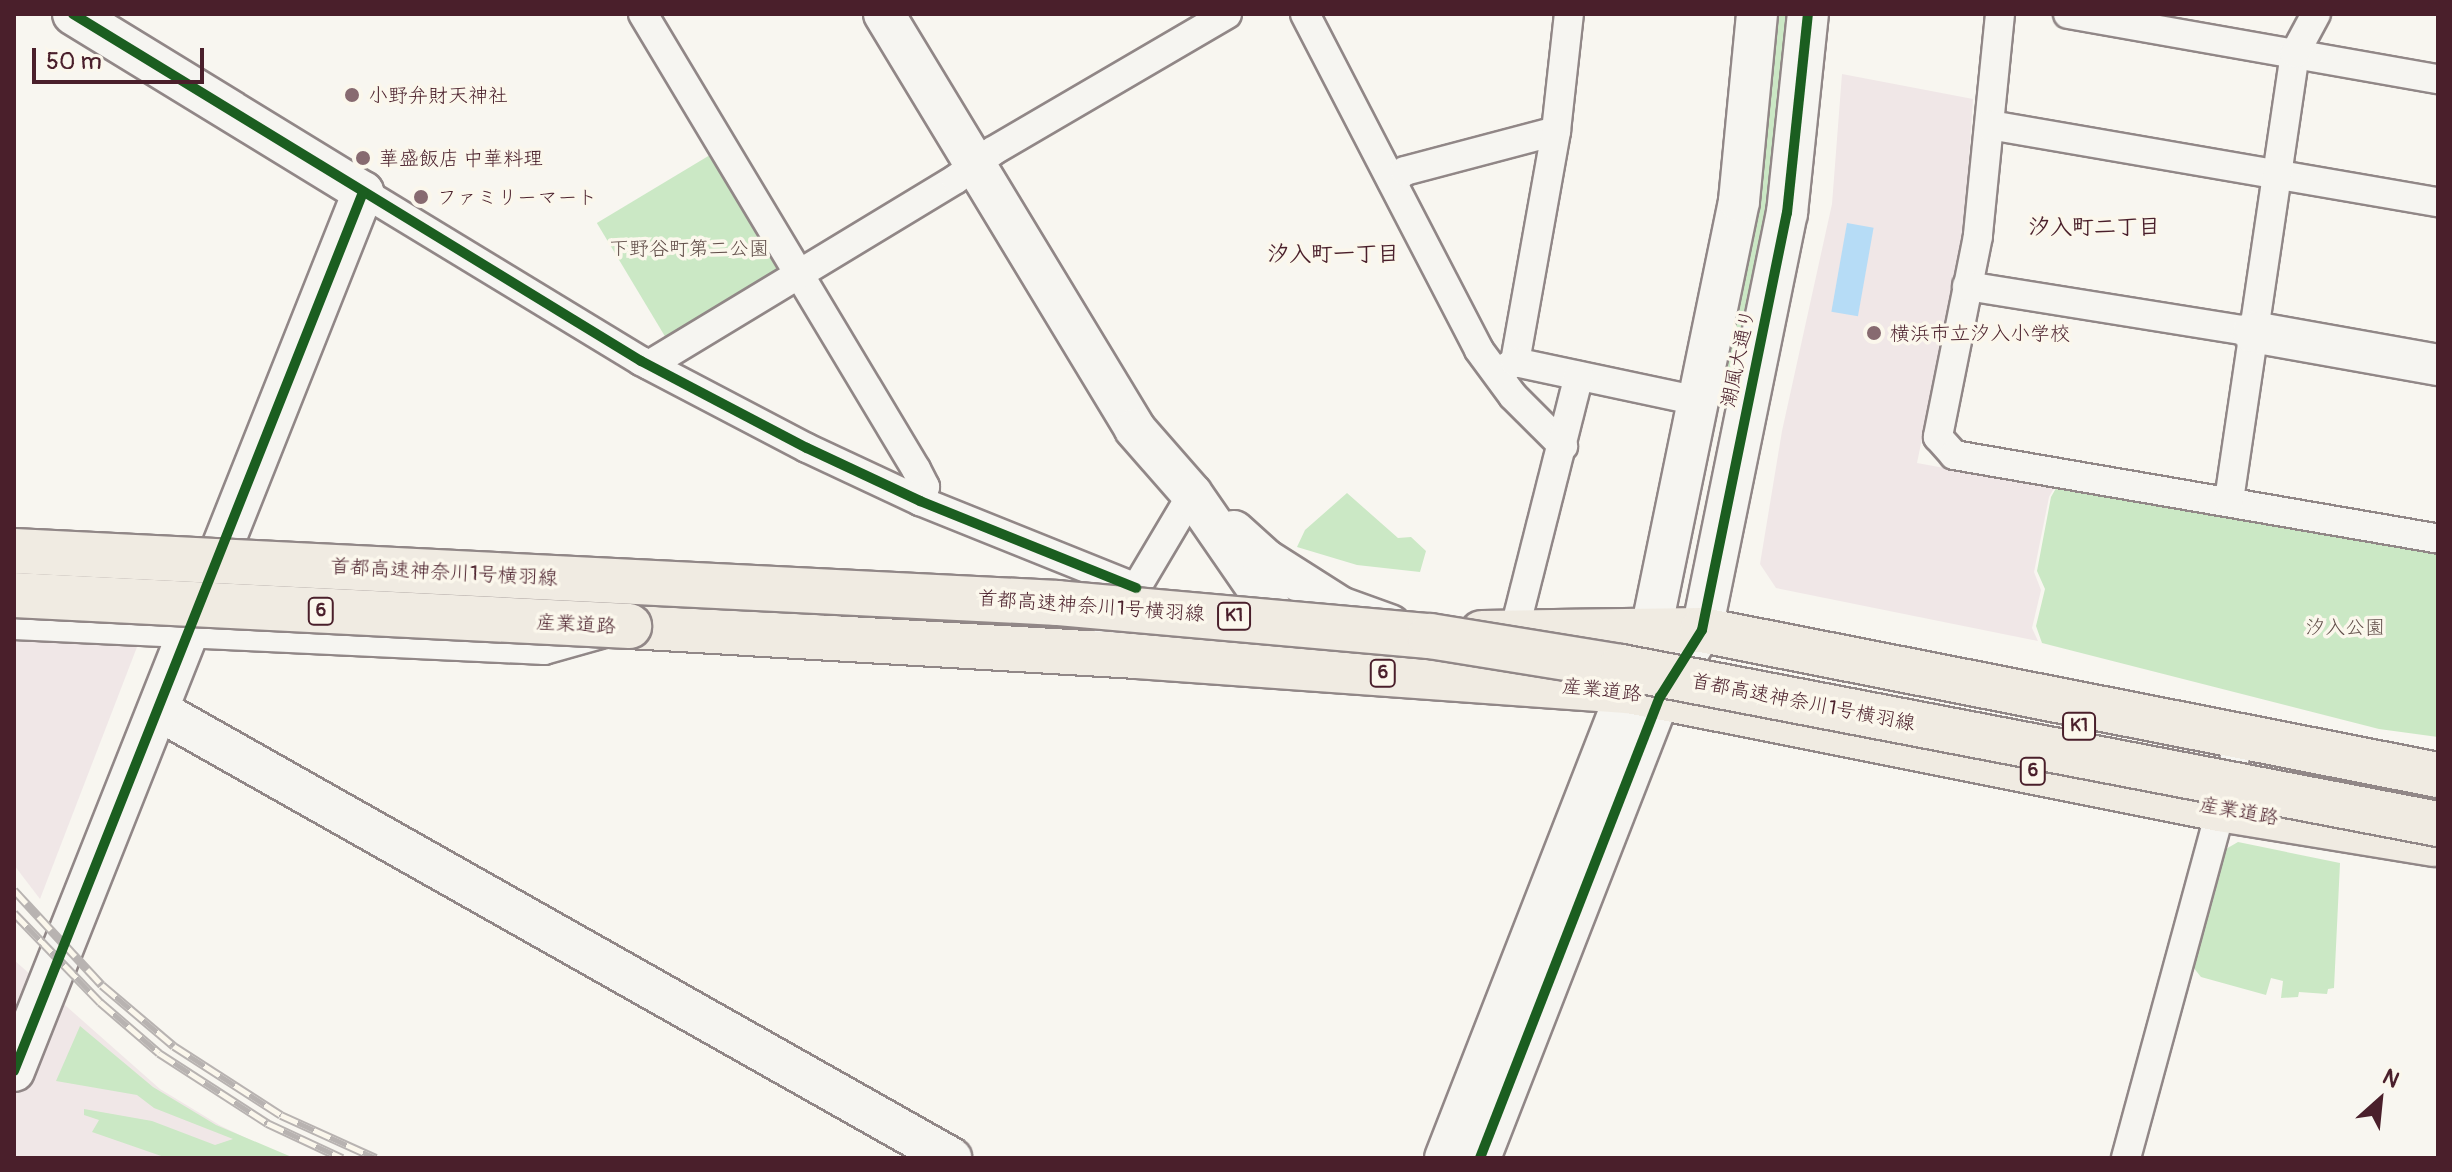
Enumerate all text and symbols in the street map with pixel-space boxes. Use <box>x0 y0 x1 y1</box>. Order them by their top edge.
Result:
scale bar <box>36 32 208 82</box>
text: 50 m <box>46 47 102 76</box>
place label: 小野弁財天神社 <box>368 83 508 107</box>
marker: 小野弁財天神社 <box>343 86 361 104</box>
place label: 華盛飯店 中華料理 <box>379 146 543 170</box>
marker: 華盛飯店 中華料理 <box>354 149 372 167</box>
place label: ファミリーマート <box>437 185 597 209</box>
marker: ファミリーマート <box>412 188 430 206</box>
district label: 汐入町二丁目 <box>2028 215 2160 241</box>
park label: 下野谷町第二公園 <box>609 236 769 260</box>
district label: 汐入町一丁目 <box>1267 242 1399 268</box>
street label: 潮風大通り <box>1716 307 1760 409</box>
place label: 横浜市立汐入小学校 <box>1890 321 2070 345</box>
marker: 横浜市立汐入小学校 <box>1865 324 1883 342</box>
street label: 首都高速神奈川1号横羽線 <box>330 554 558 590</box>
street label: 首都高速神奈川1号横羽線 <box>977 586 1205 626</box>
road number: 6 <box>307 597 335 625</box>
road number: K1 <box>1216 602 1252 630</box>
street label: 産業道路 <box>535 610 617 638</box>
park label: 汐入公園 <box>2305 615 2385 639</box>
road number: 6 <box>1369 659 1397 687</box>
street label: 首都高速神奈川1号横羽線 <box>1689 668 1917 736</box>
street label: 産業道路 <box>1561 674 1643 706</box>
road number: K1 <box>2061 712 2097 740</box>
road number: 6 <box>2019 757 2047 785</box>
street label: 産業道路 <box>2198 792 2280 830</box>
north arrow <box>2340 1060 2420 1140</box>
text: N <box>2378 1063 2404 1094</box>

